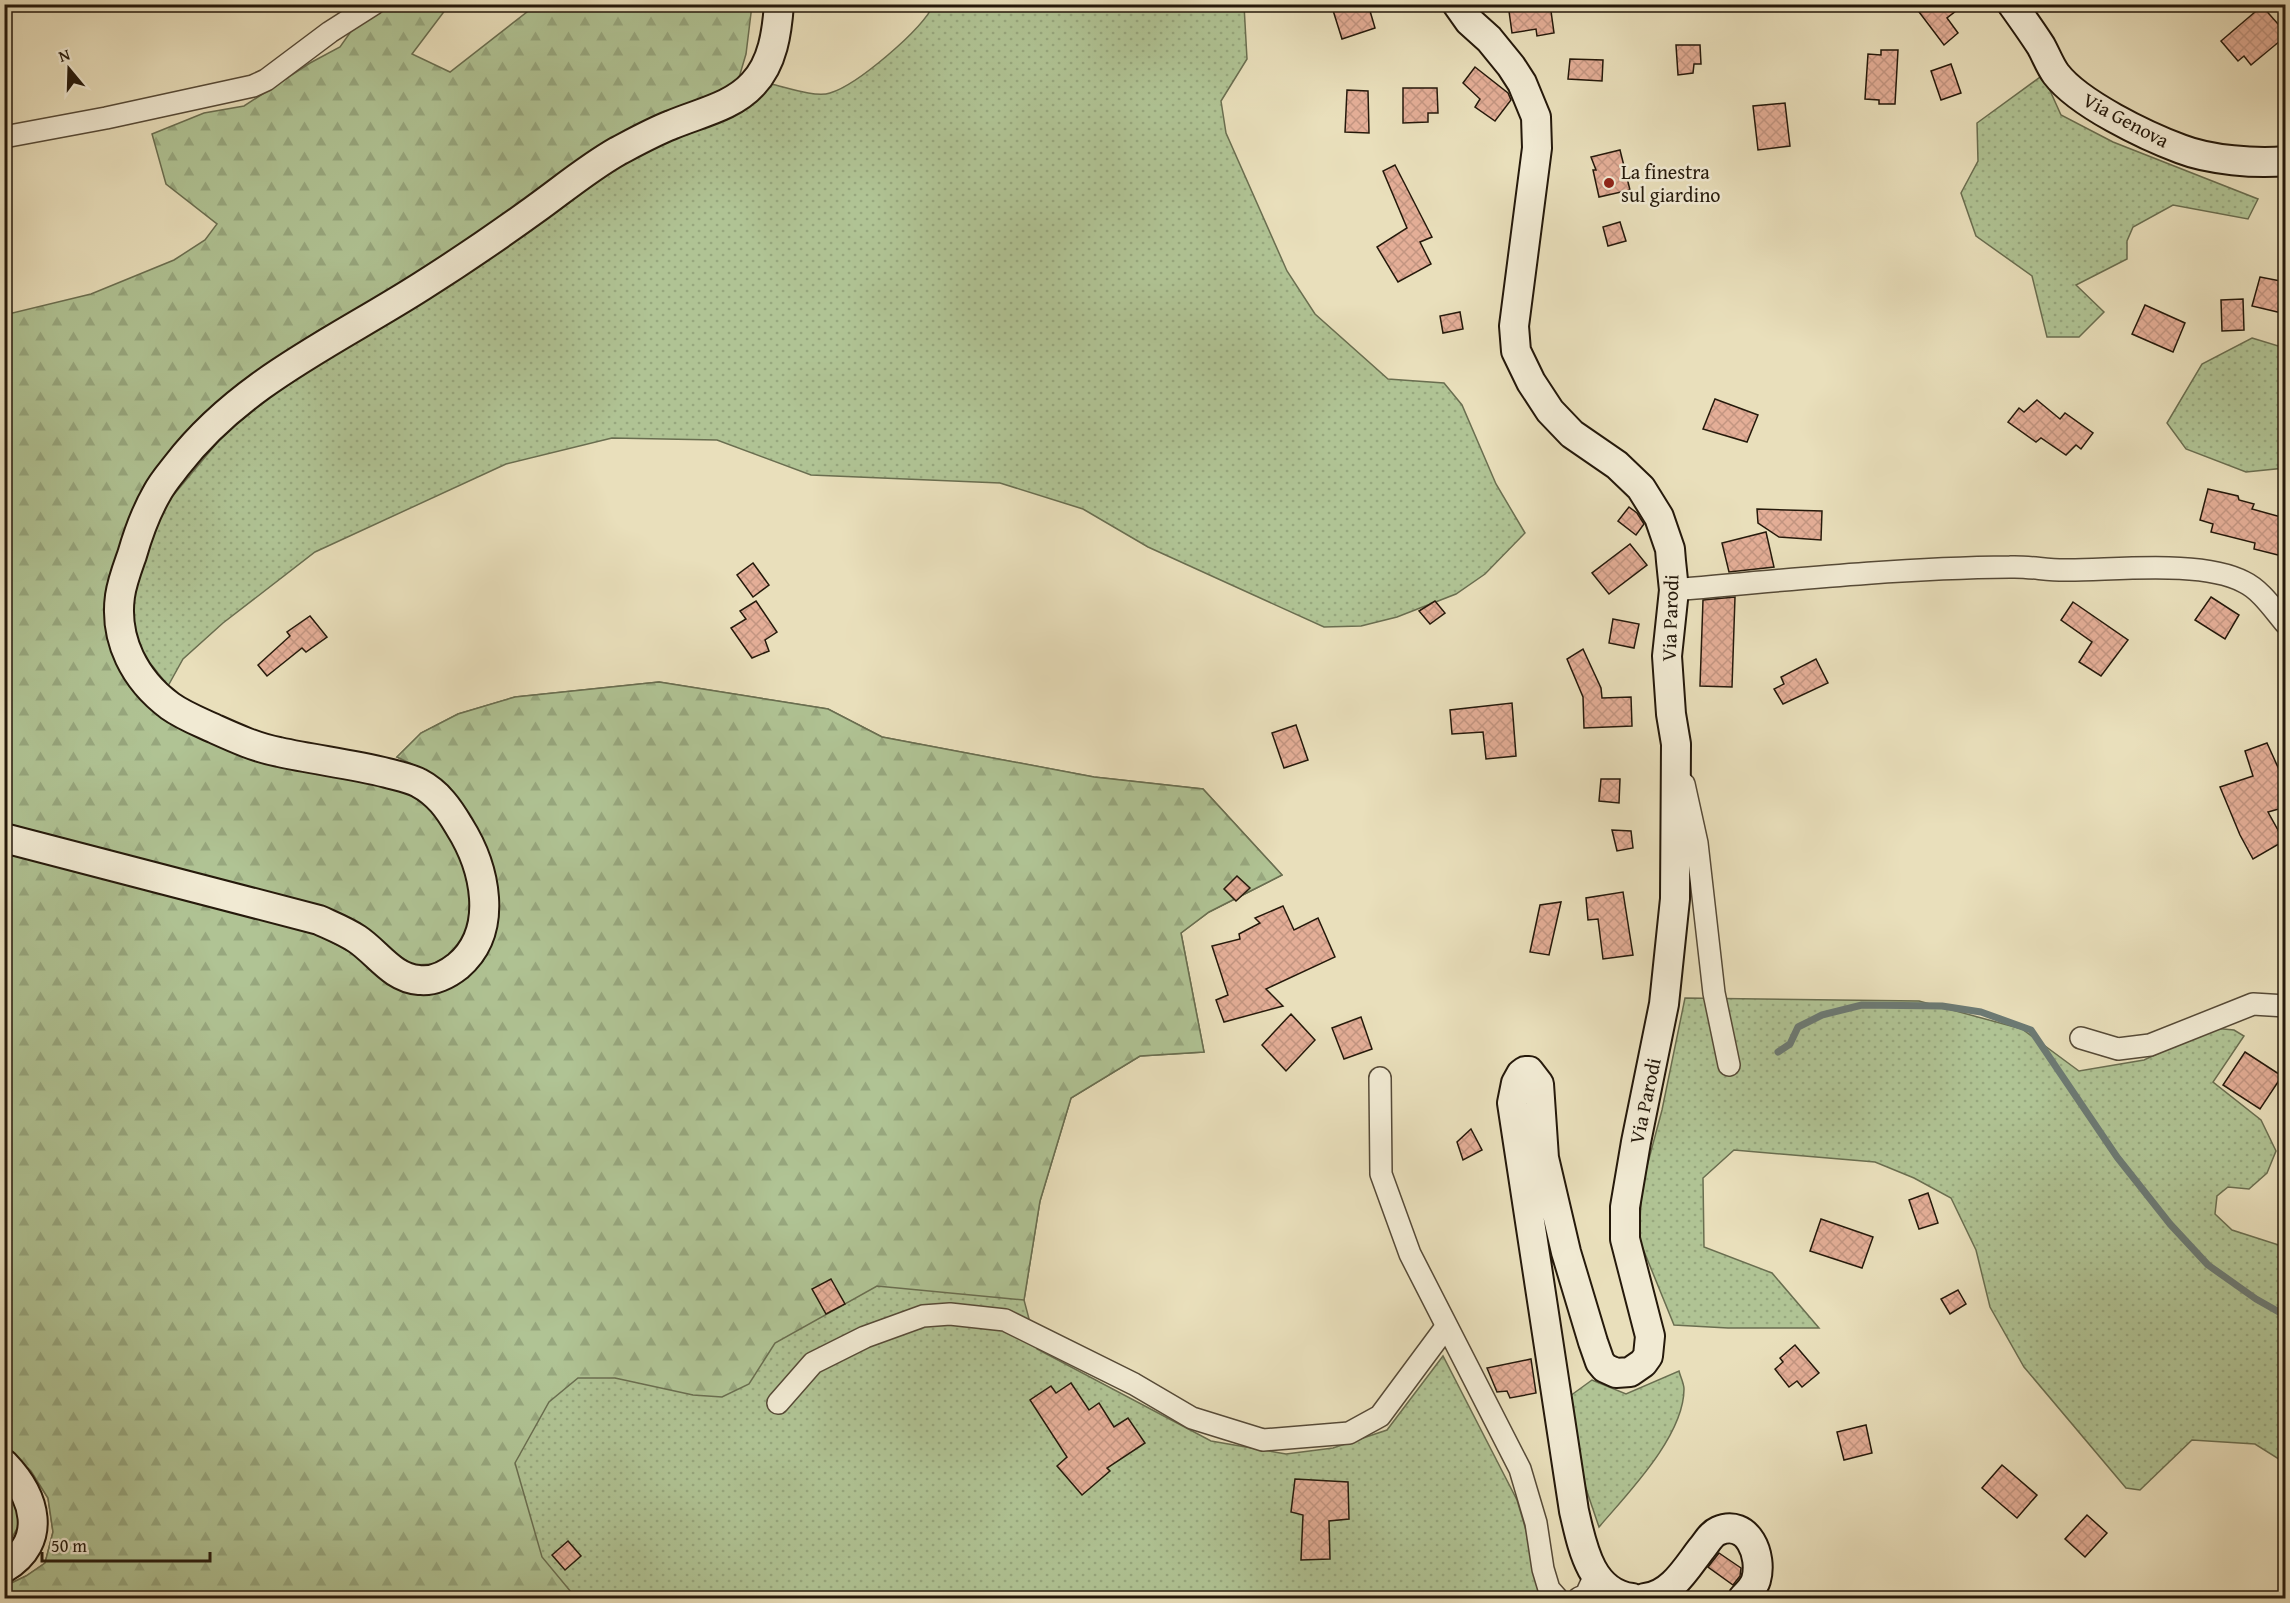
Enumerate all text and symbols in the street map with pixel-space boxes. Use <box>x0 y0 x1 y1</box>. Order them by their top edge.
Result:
north arrow <box>39 39 99 99</box>
text: N <box>55 42 73 68</box>
street label: Via Genova <box>2078 85 2175 155</box>
place label: La finestra sul giardino <box>1621 157 1721 209</box>
marker: La finestra sul giardino <box>1602 176 1616 190</box>
street label: Via Parodi <box>1653 574 1686 662</box>
street label: Via Parodi <box>1621 1055 1668 1147</box>
scale bar <box>42 1525 210 1563</box>
text: 50 m <box>51 1532 87 1559</box>

